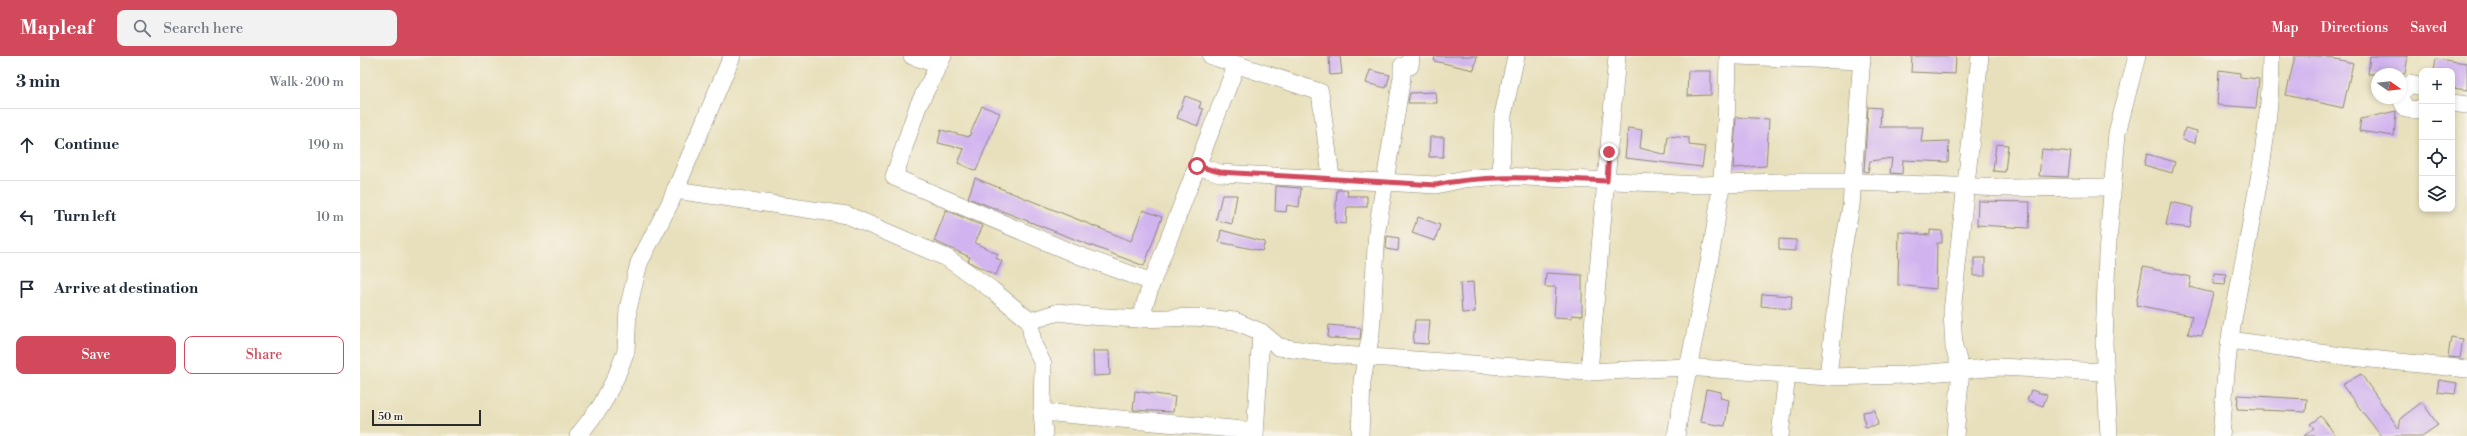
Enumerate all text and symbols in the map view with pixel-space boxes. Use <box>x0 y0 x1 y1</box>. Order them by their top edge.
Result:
search box <box>117 10 397 46</box>
text: Mapleaf <box>20 16 93 40</box>
icon: search <box>131 17 153 39</box>
text: Search here <box>163 19 243 38</box>
text: Map <box>2271 19 2299 37</box>
text: Directions <box>2321 19 2388 37</box>
text: Saved <box>2410 19 2447 37</box>
north arrow <box>2371 68 2407 104</box>
map controls <box>2419 68 2455 212</box>
button: + <box>2419 68 2455 104</box>
text: 3 min <box>16 71 60 93</box>
text: Walk · 200 m <box>270 74 344 90</box>
button: − <box>2419 104 2455 140</box>
icon: ahead <box>16 134 38 156</box>
text: Continue <box>54 135 119 154</box>
text: 190 m <box>308 137 344 153</box>
button: locate <box>2419 140 2455 176</box>
route end <box>1600 143 1618 161</box>
route start <box>1188 157 1206 175</box>
button: layers <box>2419 176 2455 212</box>
icon: left <box>16 206 38 228</box>
text: Turn left <box>54 207 116 226</box>
text: 10 m <box>316 209 344 225</box>
icon: arrive <box>16 278 38 300</box>
text: Arrive at destination <box>54 279 198 298</box>
button: Save <box>16 336 176 374</box>
button: Share <box>184 336 344 374</box>
scale bar <box>372 408 481 427</box>
text: 50 m <box>378 410 403 424</box>

